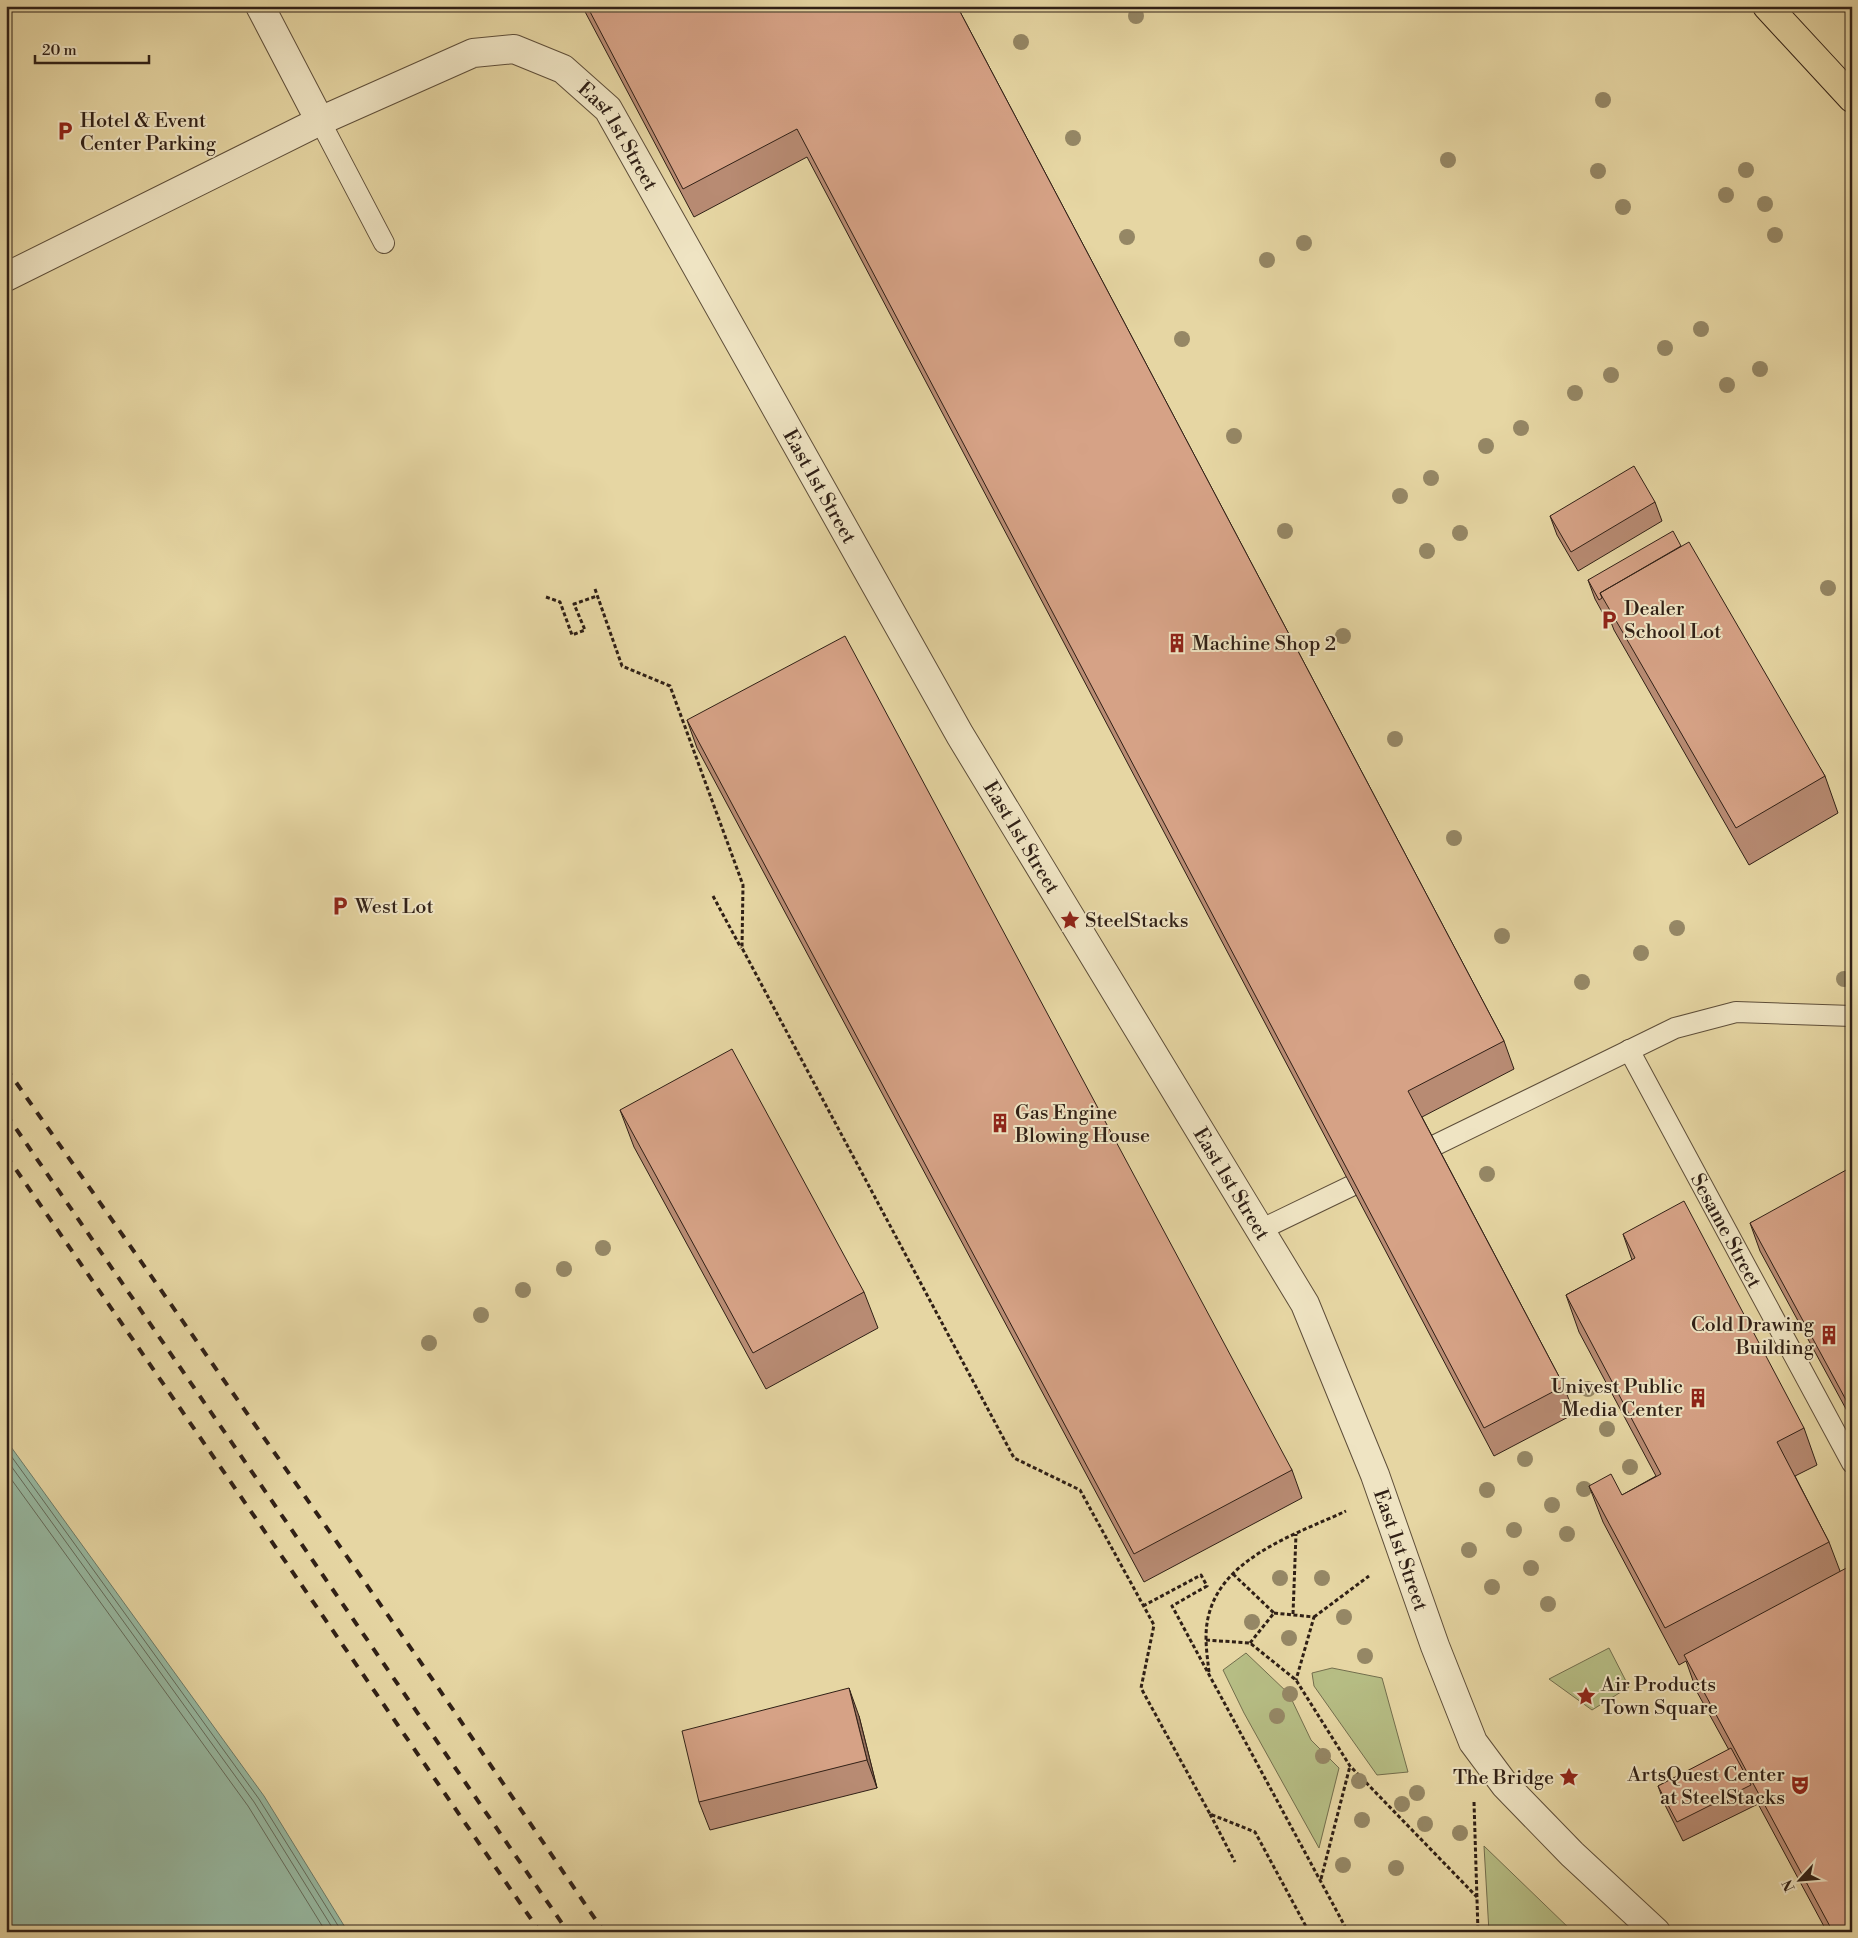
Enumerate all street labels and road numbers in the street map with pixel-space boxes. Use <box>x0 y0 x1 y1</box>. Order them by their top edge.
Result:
street label: East 1st Street <box>572 77 662 195</box>
street label: East 1st Street <box>777 425 861 548</box>
street label: East 1st Street <box>977 777 1064 899</box>
street label: East 1st Street <box>1187 1123 1274 1245</box>
street label: Sesame Street <box>1684 1169 1766 1293</box>
street label: East 1st Street <box>1367 1486 1433 1614</box>

